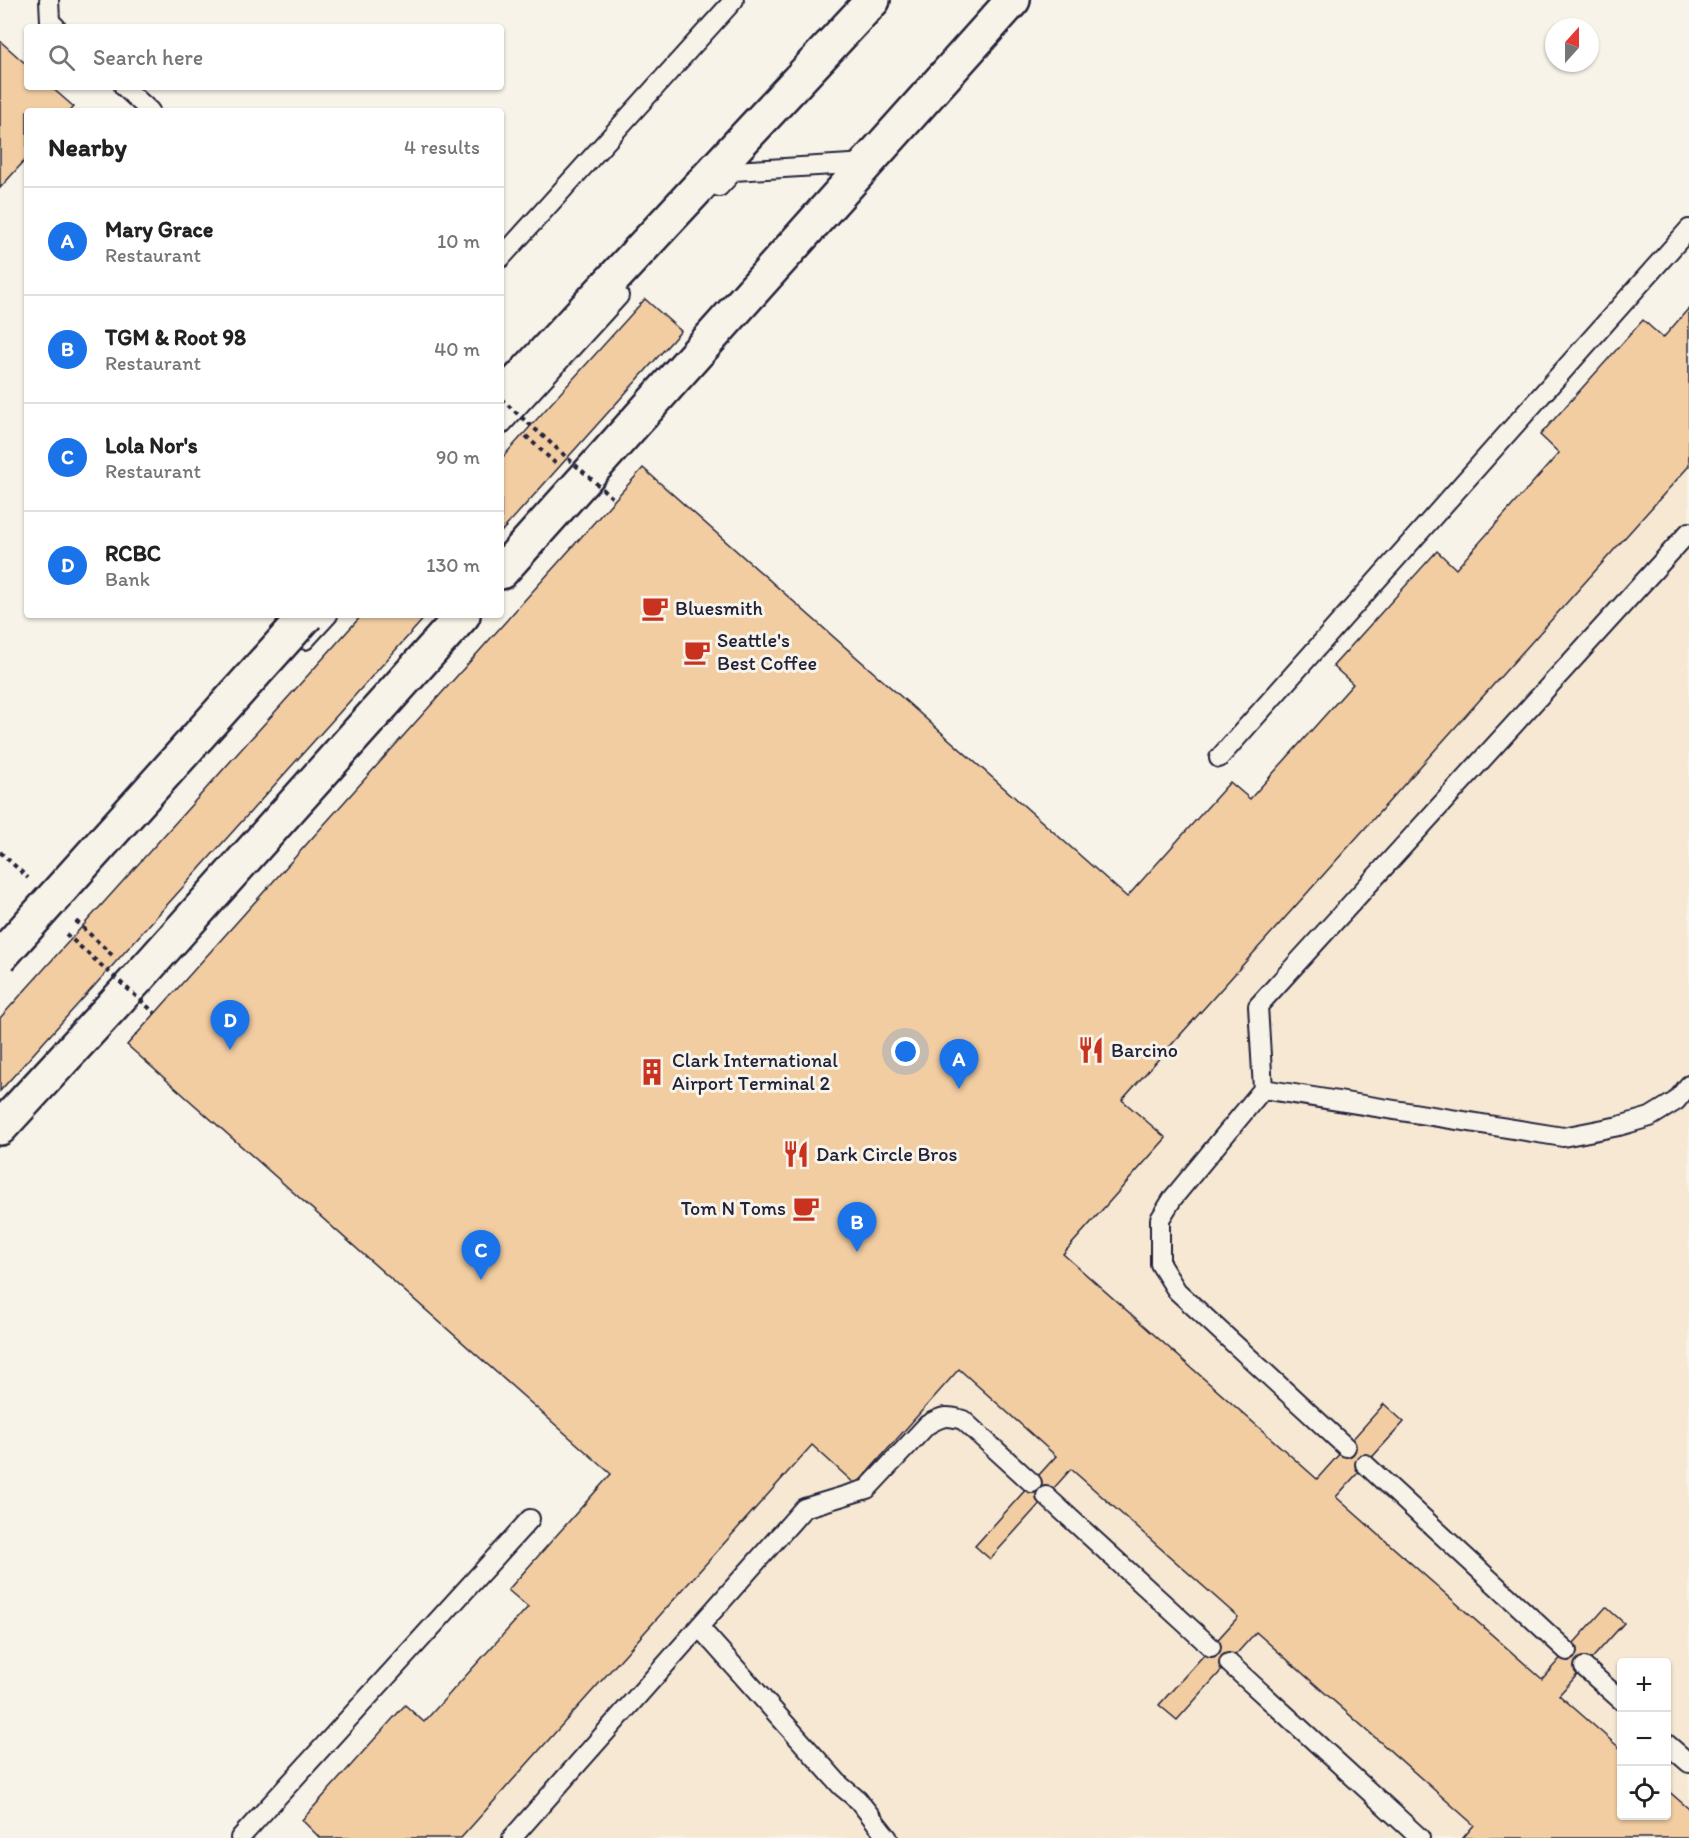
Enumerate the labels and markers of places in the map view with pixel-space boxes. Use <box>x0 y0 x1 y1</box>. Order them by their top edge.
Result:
cafe icon: Bluesmith <box>640 593 670 623</box>
place label: Bluesmith <box>675 596 763 620</box>
place label: Seattle's Best Coffee <box>717 628 817 675</box>
cafe icon: Seattle's Best Coffee <box>682 637 712 667</box>
pin: D <box>210 1000 250 1050</box>
restaurant icon: Barcino <box>1076 1035 1106 1065</box>
place label: Barcino <box>1111 1038 1178 1062</box>
pin: A <box>940 1040 978 1089</box>
place label: Clark International Airport Terminal 2 <box>672 1048 838 1095</box>
building icon: Clark International Airport Terminal 2 <box>637 1057 667 1087</box>
restaurant icon: Dark Circle Bros <box>781 1139 811 1169</box>
place label: Dark Circle Bros <box>816 1142 957 1166</box>
cafe icon: Tom N Toms <box>791 1193 821 1223</box>
place label: Tom N Toms <box>681 1196 786 1220</box>
pin: B <box>838 1202 876 1252</box>
pin: C <box>462 1230 500 1280</box>

